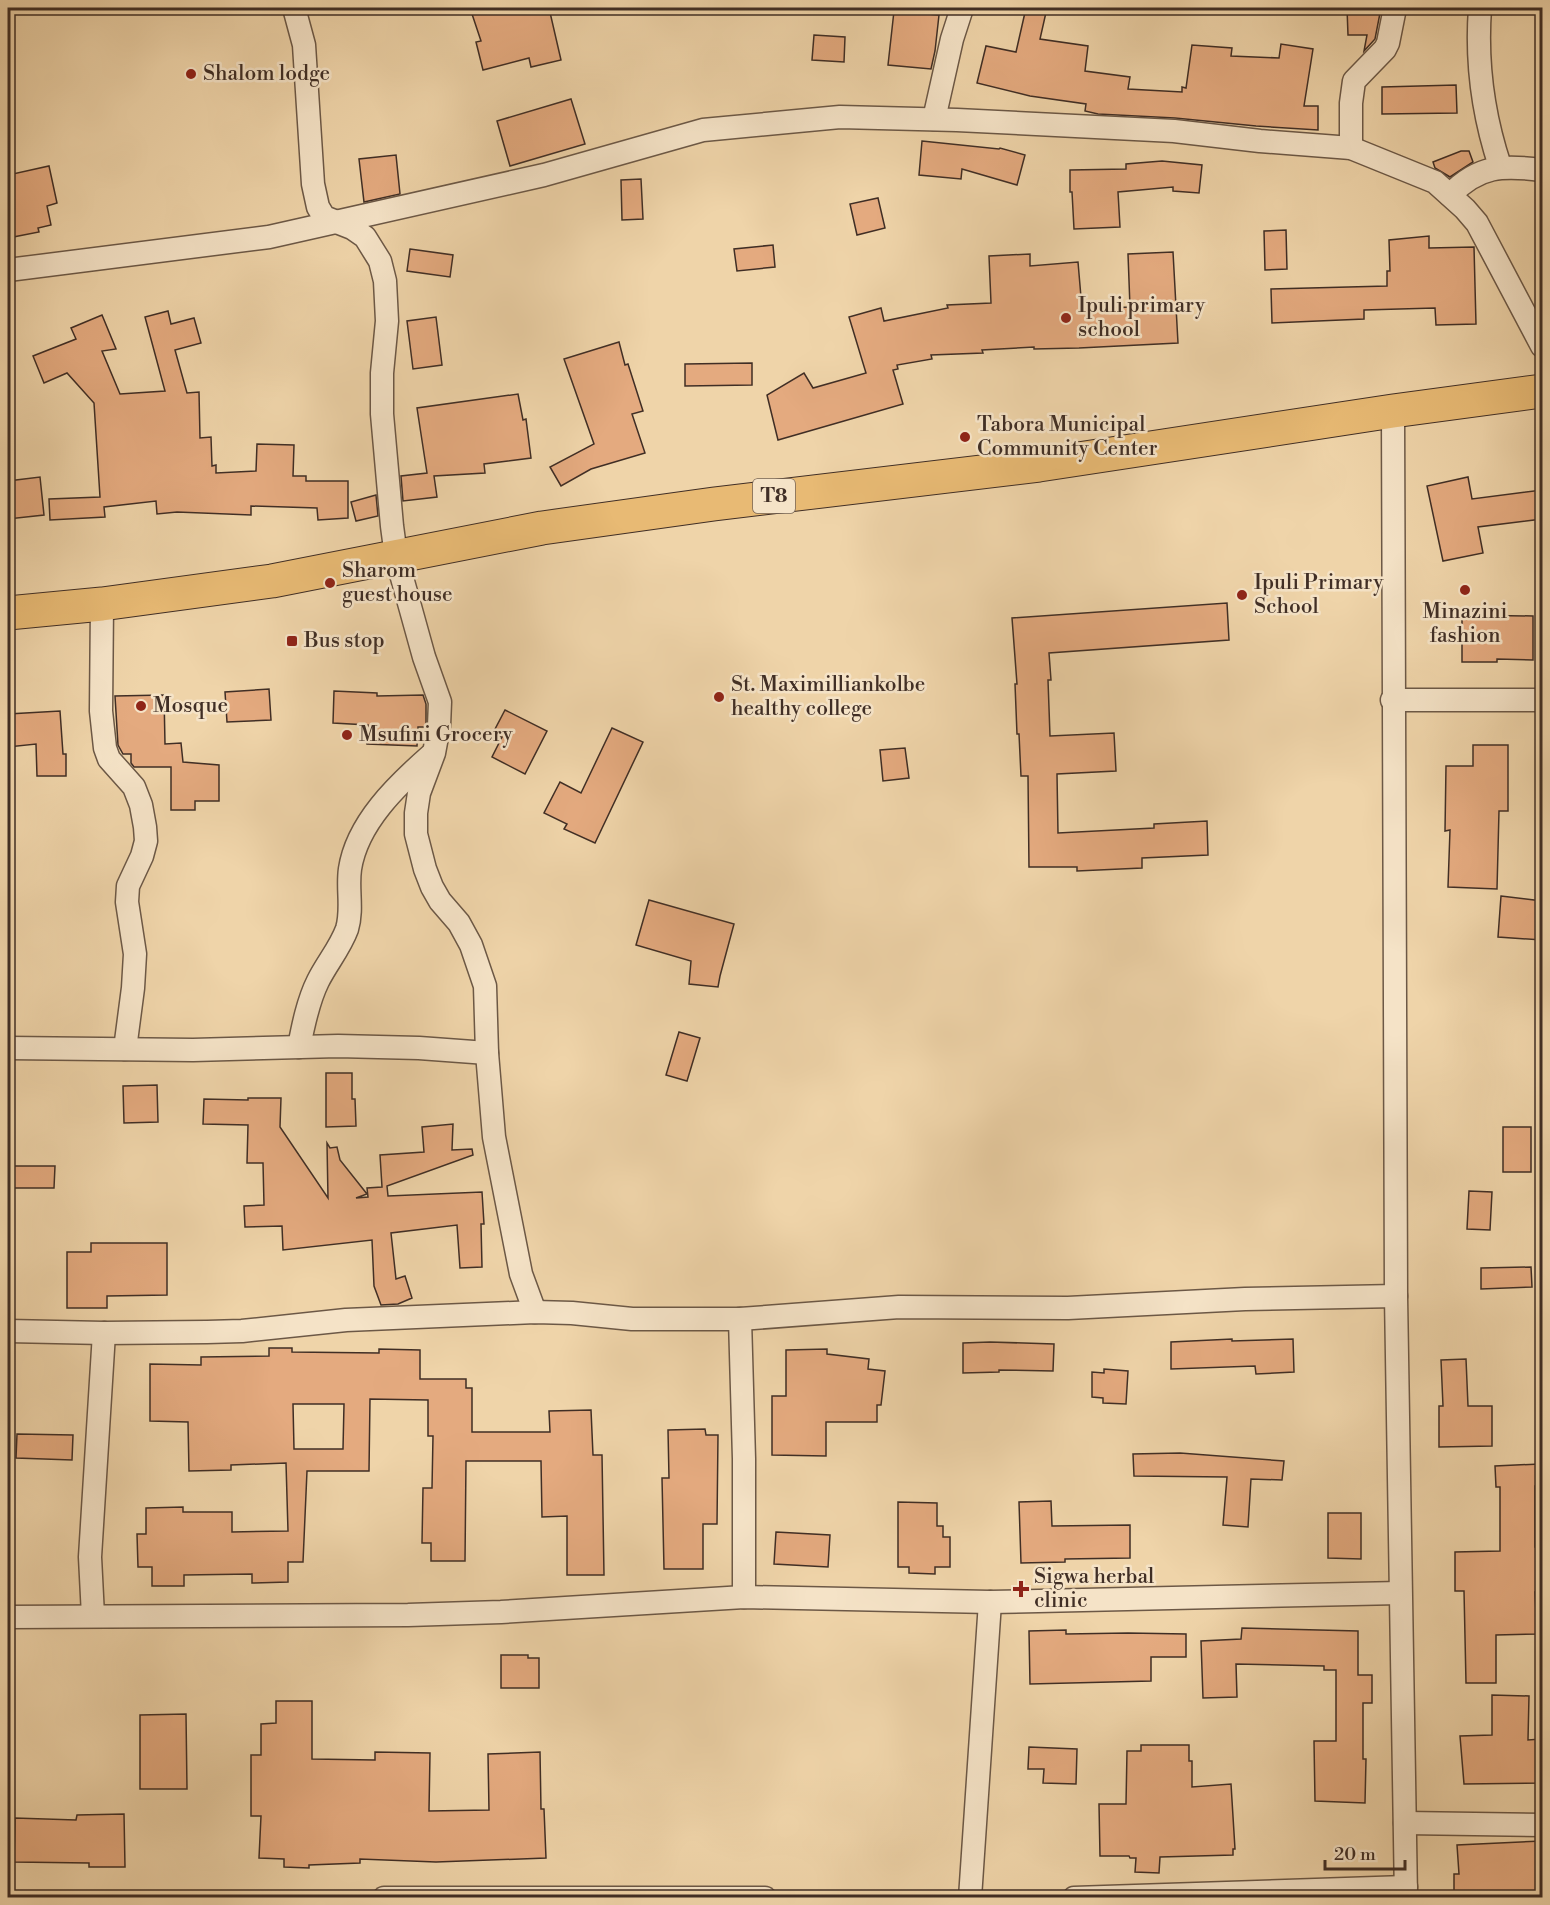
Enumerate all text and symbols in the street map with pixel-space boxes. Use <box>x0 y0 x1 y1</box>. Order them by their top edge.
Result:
place label: Shalom lodge <box>203 61 330 87</box>
marker: Shalom lodge <box>184 67 198 81</box>
place label: Ipuli primary school <box>1078 293 1206 343</box>
marker: Ipuli primary school <box>1059 311 1073 325</box>
place label: Tabora Municipal Community Center <box>977 412 1158 462</box>
marker: Tabora Municipal Community Center <box>958 430 972 444</box>
road number: T8 <box>753 479 795 513</box>
place label: Sharom guest house <box>342 558 453 608</box>
place label: Ipuli Primary School <box>1254 570 1384 620</box>
marker: Sharom guest house <box>323 576 337 590</box>
marker: Minazini fashion <box>1458 583 1472 597</box>
marker: Ipuli Primary School <box>1235 588 1249 602</box>
place label: Minazini fashion <box>1422 599 1508 649</box>
place label: Bus stop <box>303 628 385 654</box>
marker: Bus stop <box>285 634 299 648</box>
place label: St. Maximilliankolbe healthy college <box>731 672 925 722</box>
marker: St. Maximilliankolbe healthy college <box>712 690 726 704</box>
place label: Mosque <box>153 693 228 719</box>
marker: Mosque <box>134 699 148 713</box>
place label: Msufini Grocery <box>359 722 514 748</box>
marker: Msufini Grocery <box>340 728 354 742</box>
place label: Sigwa herbal clinic <box>1034 1564 1154 1614</box>
marker: Sigwa herbal clinic <box>1012 1580 1030 1598</box>
scale bar <box>1325 1833 1404 1871</box>
text: 20 m <box>1334 1843 1376 1866</box>

